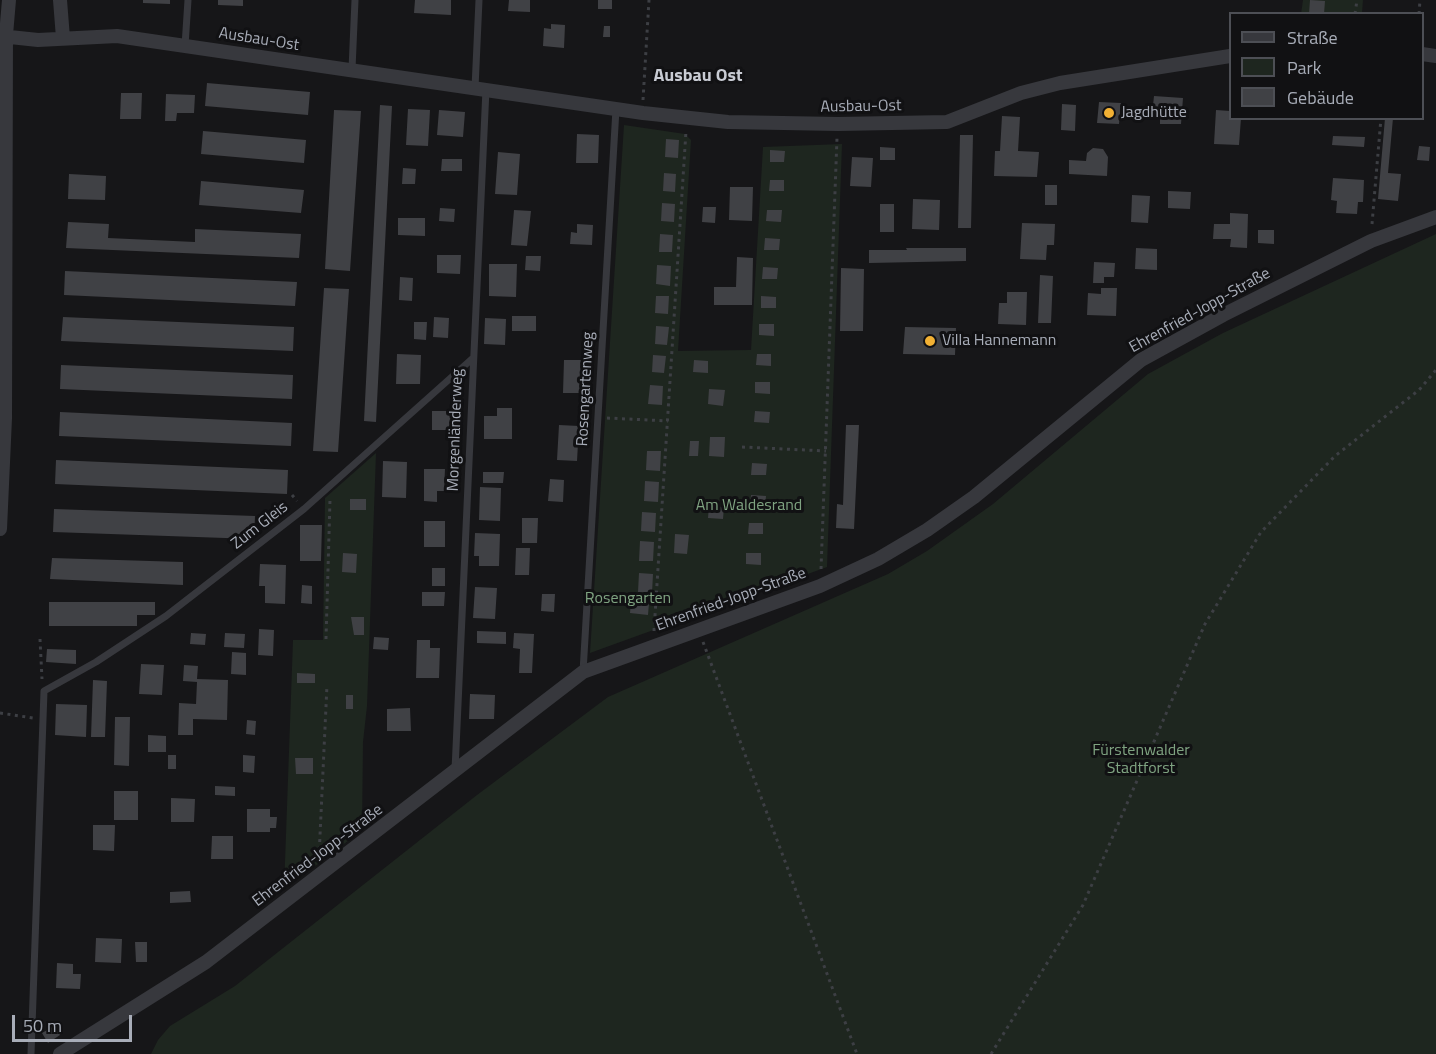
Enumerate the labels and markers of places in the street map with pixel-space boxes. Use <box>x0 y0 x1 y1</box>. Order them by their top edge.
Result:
place label: Jagdhütte <box>1121 103 1187 123</box>
marker: Jagdhütte <box>1102 106 1116 120</box>
place label: Villa Hannemann <box>942 331 1056 351</box>
marker: Villa Hannemann <box>923 334 937 348</box>

